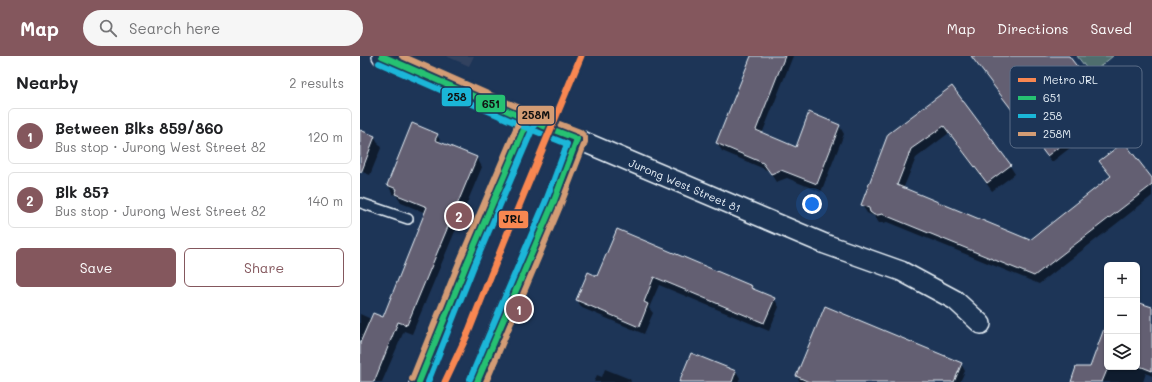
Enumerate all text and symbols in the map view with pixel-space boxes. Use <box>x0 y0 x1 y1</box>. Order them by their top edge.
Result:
search box <box>83 10 363 46</box>
text: Map <box>20 16 59 41</box>
icon: search <box>97 17 119 39</box>
text: Search here <box>129 18 220 38</box>
text: Map <box>947 19 975 38</box>
text: Directions <box>997 19 1068 38</box>
text: Saved <box>1090 19 1132 38</box>
legend <box>1010 66 1142 148</box>
text: Nearby <box>16 71 78 93</box>
text: Metro JRL <box>1043 72 1098 87</box>
text: 2 results <box>289 74 344 91</box>
line badge: 258 <box>441 87 472 107</box>
text: 258 <box>447 89 467 104</box>
text: 651 <box>1043 90 1061 105</box>
line badge: 651 <box>475 94 506 113</box>
text: 651 <box>482 96 500 111</box>
line badge: 258M <box>517 105 555 125</box>
text: 258M <box>522 107 550 122</box>
text: 258 <box>1043 108 1063 123</box>
text: Between Blks 859/860 <box>55 118 223 138</box>
text: 258M <box>1043 126 1071 141</box>
text: 1 <box>27 128 33 145</box>
text: 120 m <box>307 128 343 145</box>
text: Bus stop · Jurong West Street 82 <box>55 138 266 155</box>
street label: Jurong West Street 81 <box>627 155 743 215</box>
text: Blk 857 <box>55 182 109 202</box>
text: 2 <box>26 192 34 209</box>
text: 140 m <box>307 192 343 209</box>
your location <box>802 194 822 214</box>
pin: 2 <box>446 201 472 231</box>
text: Bus stop · Jurong West Street 82 <box>55 202 266 219</box>
line badge: JRL <box>498 210 529 229</box>
text: JRL <box>502 211 524 226</box>
button: Save <box>16 248 176 287</box>
button: Share <box>184 248 344 287</box>
map controls <box>1104 262 1140 370</box>
button: + <box>1104 262 1140 298</box>
pin: 1 <box>506 294 532 324</box>
button: − <box>1104 298 1140 334</box>
button: layers <box>1104 334 1140 370</box>

